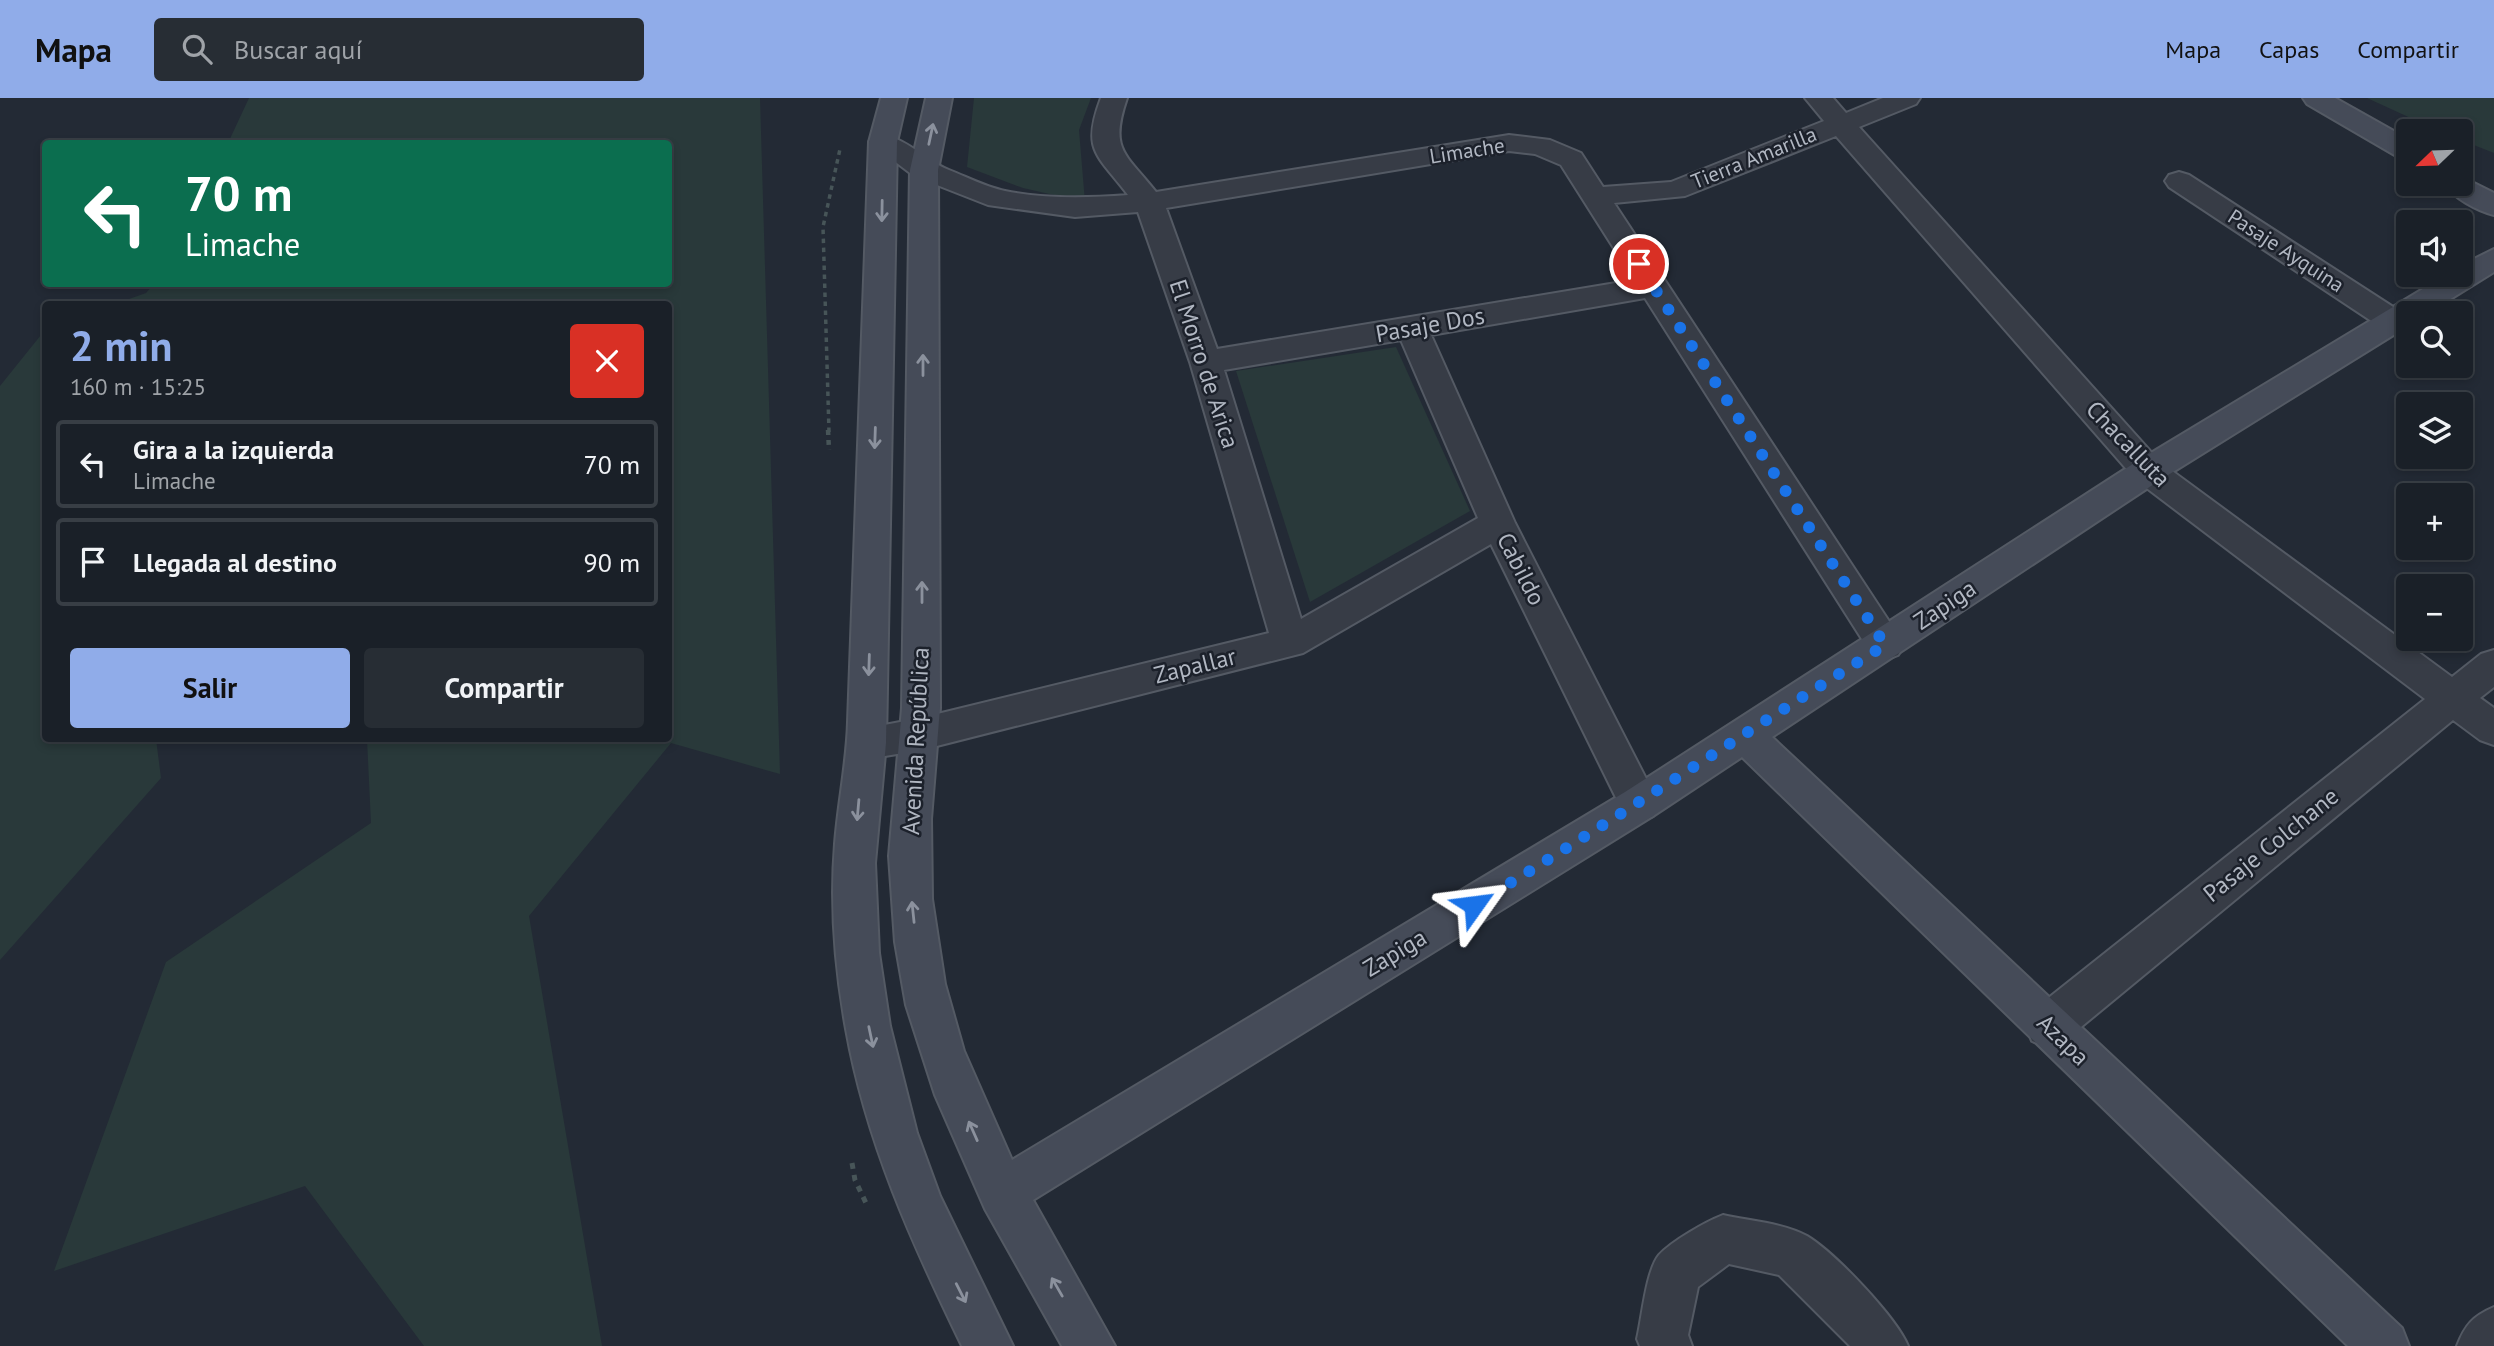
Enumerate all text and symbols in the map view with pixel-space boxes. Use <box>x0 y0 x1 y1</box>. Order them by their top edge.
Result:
search box <box>154 18 644 81</box>
text: Mapa <box>35 28 112 71</box>
icon: search <box>178 30 216 68</box>
text: Buscar aquí <box>234 33 362 66</box>
text: Mapa <box>2165 34 2221 65</box>
text: Capas <box>2259 34 2319 65</box>
text: Compartir <box>2357 34 2459 65</box>
north arrow <box>2396 119 2473 196</box>
map controls <box>2396 119 2473 651</box>
street label: Tierra Amarilla <box>1687 120 1820 195</box>
one-way arrow <box>925 123 939 146</box>
street label: Limache <box>1427 131 1506 170</box>
text: 70 m <box>185 161 292 225</box>
icon: left <box>70 168 161 259</box>
one-way arrow <box>875 199 888 222</box>
street label: Pasaje Ayquina <box>2223 203 2349 298</box>
button: sound <box>2396 210 2473 287</box>
text: Limache <box>185 223 300 265</box>
pin <box>1609 234 1669 294</box>
icon: arrive <box>1620 245 1658 283</box>
street label: El Morro de Arica <box>1163 275 1246 452</box>
street label: Pasaje Dos <box>1373 300 1487 349</box>
button: search <box>2396 301 2473 378</box>
text: 2 min <box>70 318 172 373</box>
button: close <box>570 324 644 398</box>
one-way arrow <box>916 353 930 376</box>
text: 160 m · 15:25 <box>70 372 206 401</box>
button: layers <box>2396 392 2473 469</box>
street label: Chacalluta <box>2080 394 2177 493</box>
one-way arrow <box>868 426 882 449</box>
text: Gira a la izquierda <box>133 433 334 466</box>
icon: left <box>74 445 112 483</box>
text: 70 m <box>584 448 640 481</box>
text: Limache <box>133 466 216 495</box>
button: + <box>2396 483 2473 560</box>
street label: Cabildo <box>1490 527 1553 610</box>
icon: arrive <box>74 543 112 581</box>
text: Llegada al destino <box>133 546 337 579</box>
text: 90 m <box>584 546 640 579</box>
street label: Zapiga <box>1908 573 1982 637</box>
button: − <box>2396 574 2473 651</box>
one-way arrow <box>915 581 929 604</box>
street label: Zapallar <box>1151 640 1239 691</box>
street label: Avenida República <box>895 646 936 836</box>
button: Salir <box>70 648 350 728</box>
button: Compartir <box>364 648 644 728</box>
one-way arrow <box>862 654 875 677</box>
street label: Pasaje Colchane <box>2197 781 2345 909</box>
one-way arrow <box>851 799 864 821</box>
position arrow <box>1437 868 1511 942</box>
one-way arrow <box>906 901 919 924</box>
street label: Zapiga <box>1357 922 1432 984</box>
street label: Azapa <box>2031 1007 2096 1072</box>
one-way arrow <box>865 1025 879 1048</box>
one-way arrow <box>966 1120 979 1142</box>
one-way arrow <box>1049 1277 1063 1297</box>
one-way arrow <box>955 1282 969 1303</box>

